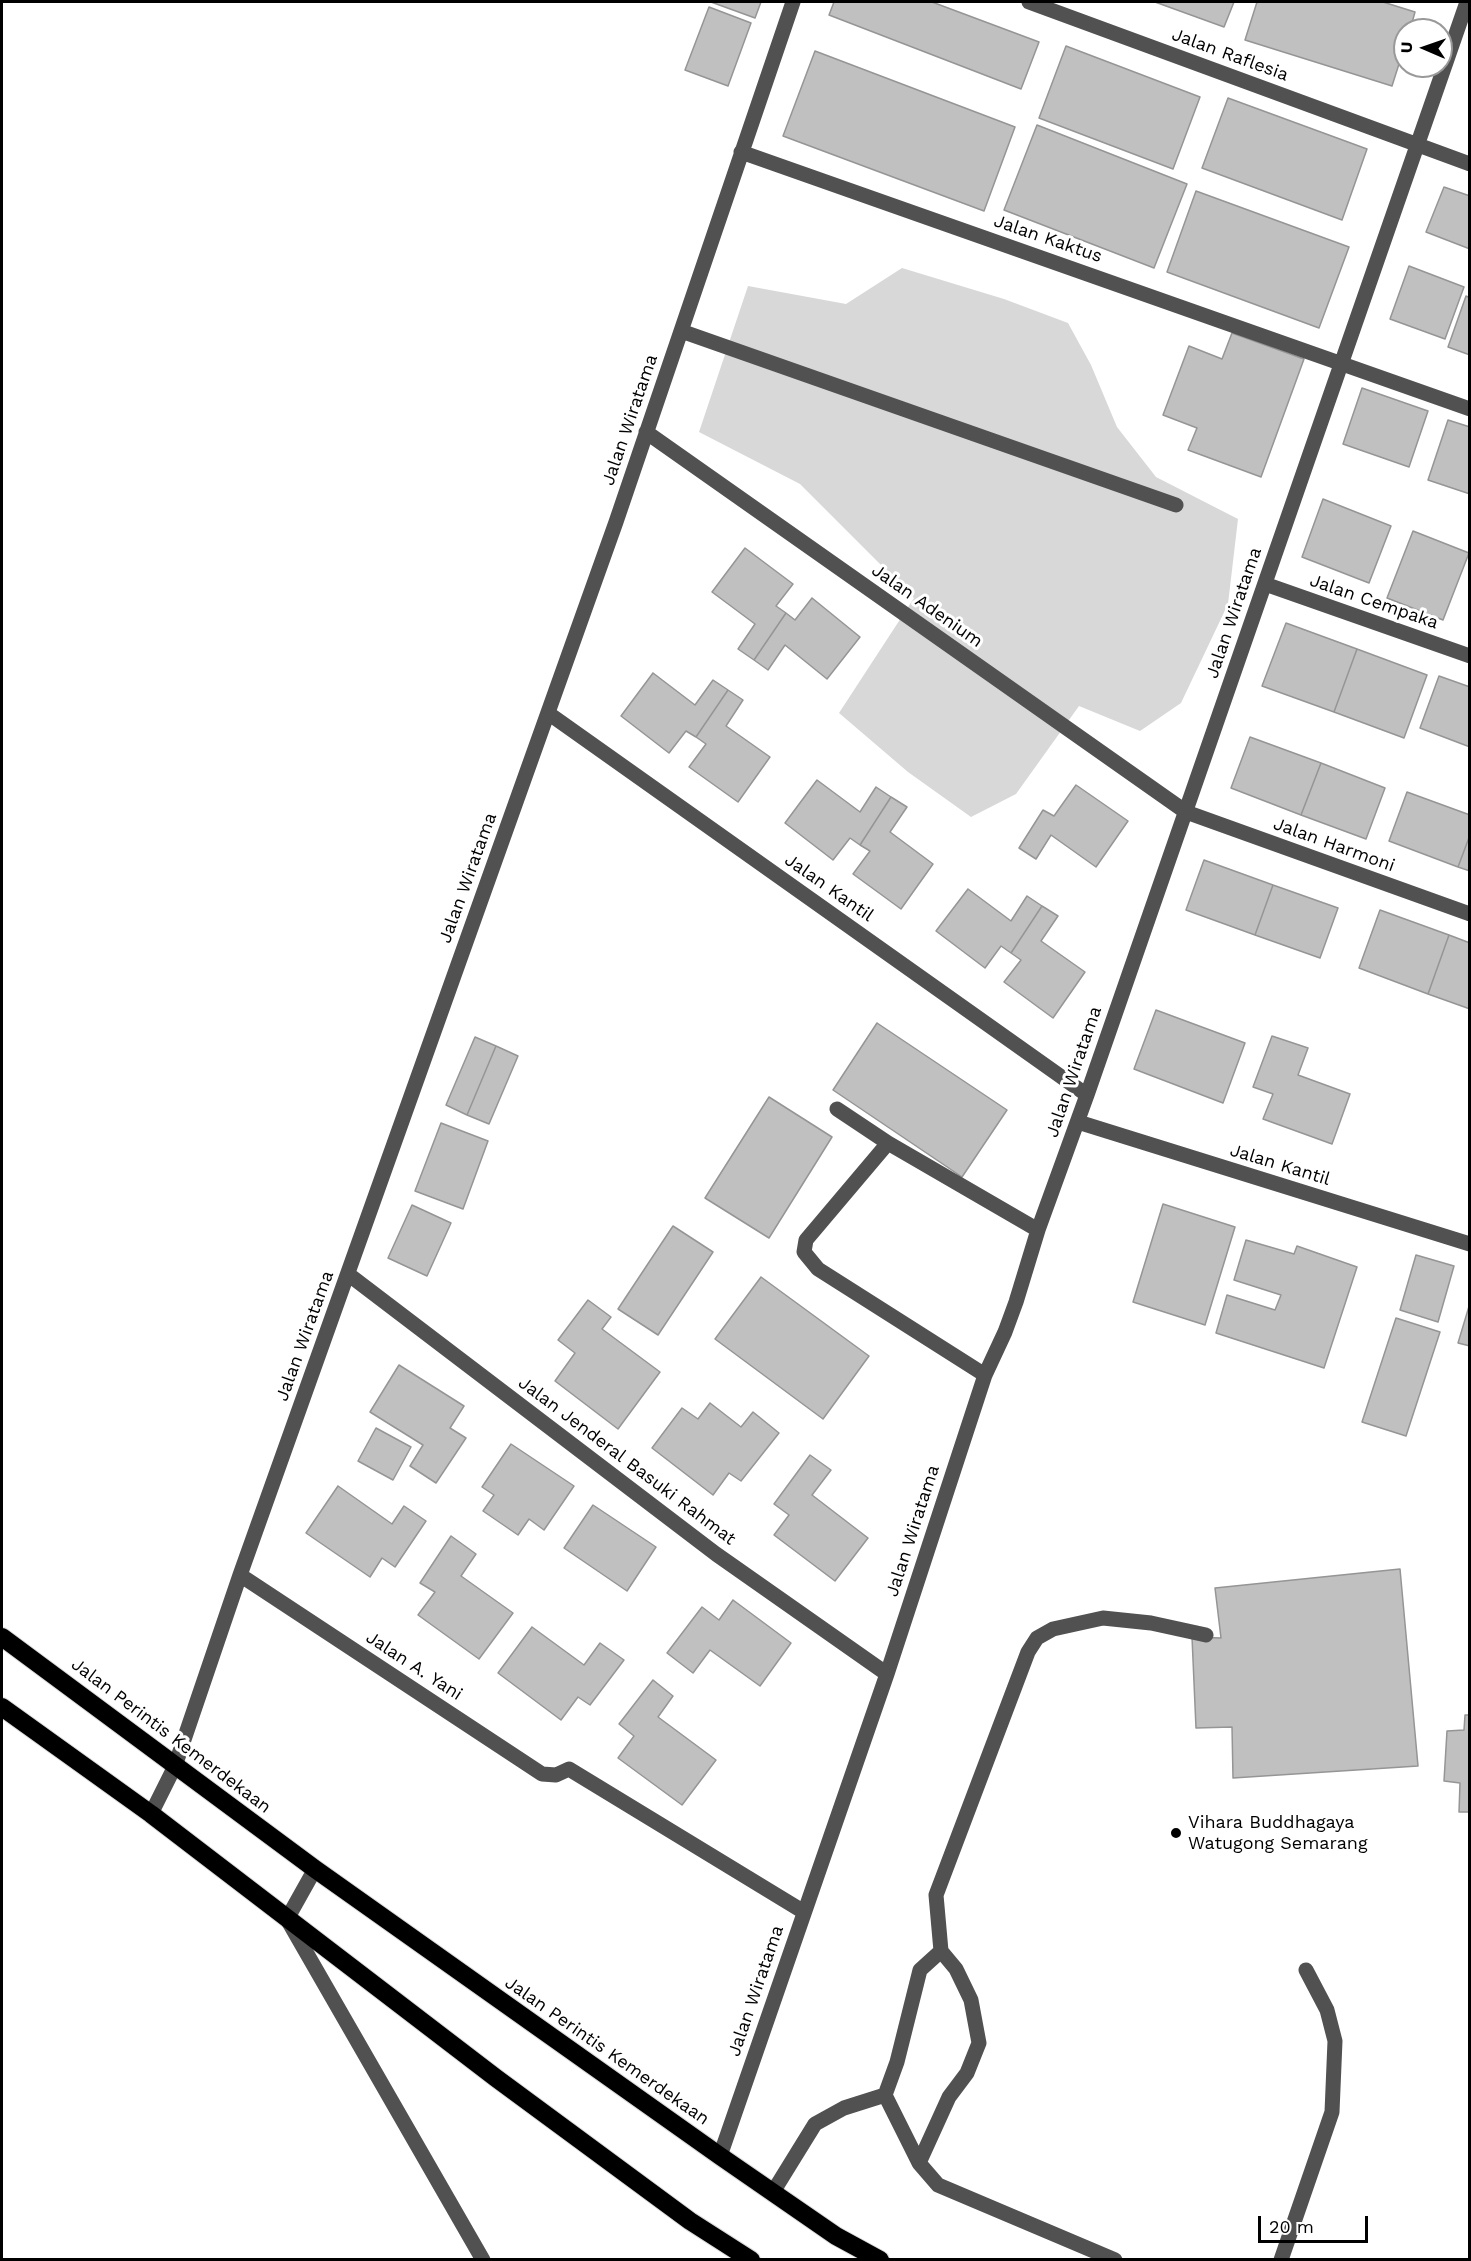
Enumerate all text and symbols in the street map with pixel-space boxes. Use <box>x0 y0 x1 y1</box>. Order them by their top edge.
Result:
north arrow <box>1393 18 1453 78</box>
street label: Jalan Raflesia <box>1169 24 1291 86</box>
text: U <box>1397 41 1416 53</box>
street label: Jalan Kaktus <box>991 210 1105 268</box>
street label: Jalan Wiratama <box>597 352 663 488</box>
street label: Jalan Wiratama <box>1201 545 1267 681</box>
street label: Jalan Adenium <box>867 560 987 652</box>
street label: Jalan Cempaka <box>1307 570 1441 634</box>
street label: Jalan Wiratama <box>434 810 502 946</box>
street label: Jalan Harmoni <box>1270 813 1398 877</box>
street label: Jalan Kantil <box>780 849 878 927</box>
street label: Jalan Wiratama <box>1041 1004 1107 1140</box>
street label: Jalan Kantil <box>1227 1140 1333 1190</box>
street label: Jalan Wiratama <box>271 1268 339 1404</box>
street label: Jalan Jenderal Basuki Rahmat <box>514 1372 740 1550</box>
street label: Jalan Wiratama <box>882 1462 944 1600</box>
street label: Jalan A. Yani <box>362 1627 466 1705</box>
street label: Jalan Perintis Kemerdekaan <box>67 1654 275 1818</box>
place label: Vihara Buddhagaya Watugong Semarang <box>1188 1812 1368 1854</box>
marker: Vihara Buddhagaya Watugong Semarang <box>1169 1826 1183 1840</box>
street label: Jalan Wiratama <box>723 1923 789 2059</box>
street label: Jalan Perintis Kemerdekaan <box>501 1972 713 2130</box>
scale bar <box>1261 2204 1370 2242</box>
text: 20 m <box>1269 2216 1314 2237</box>

